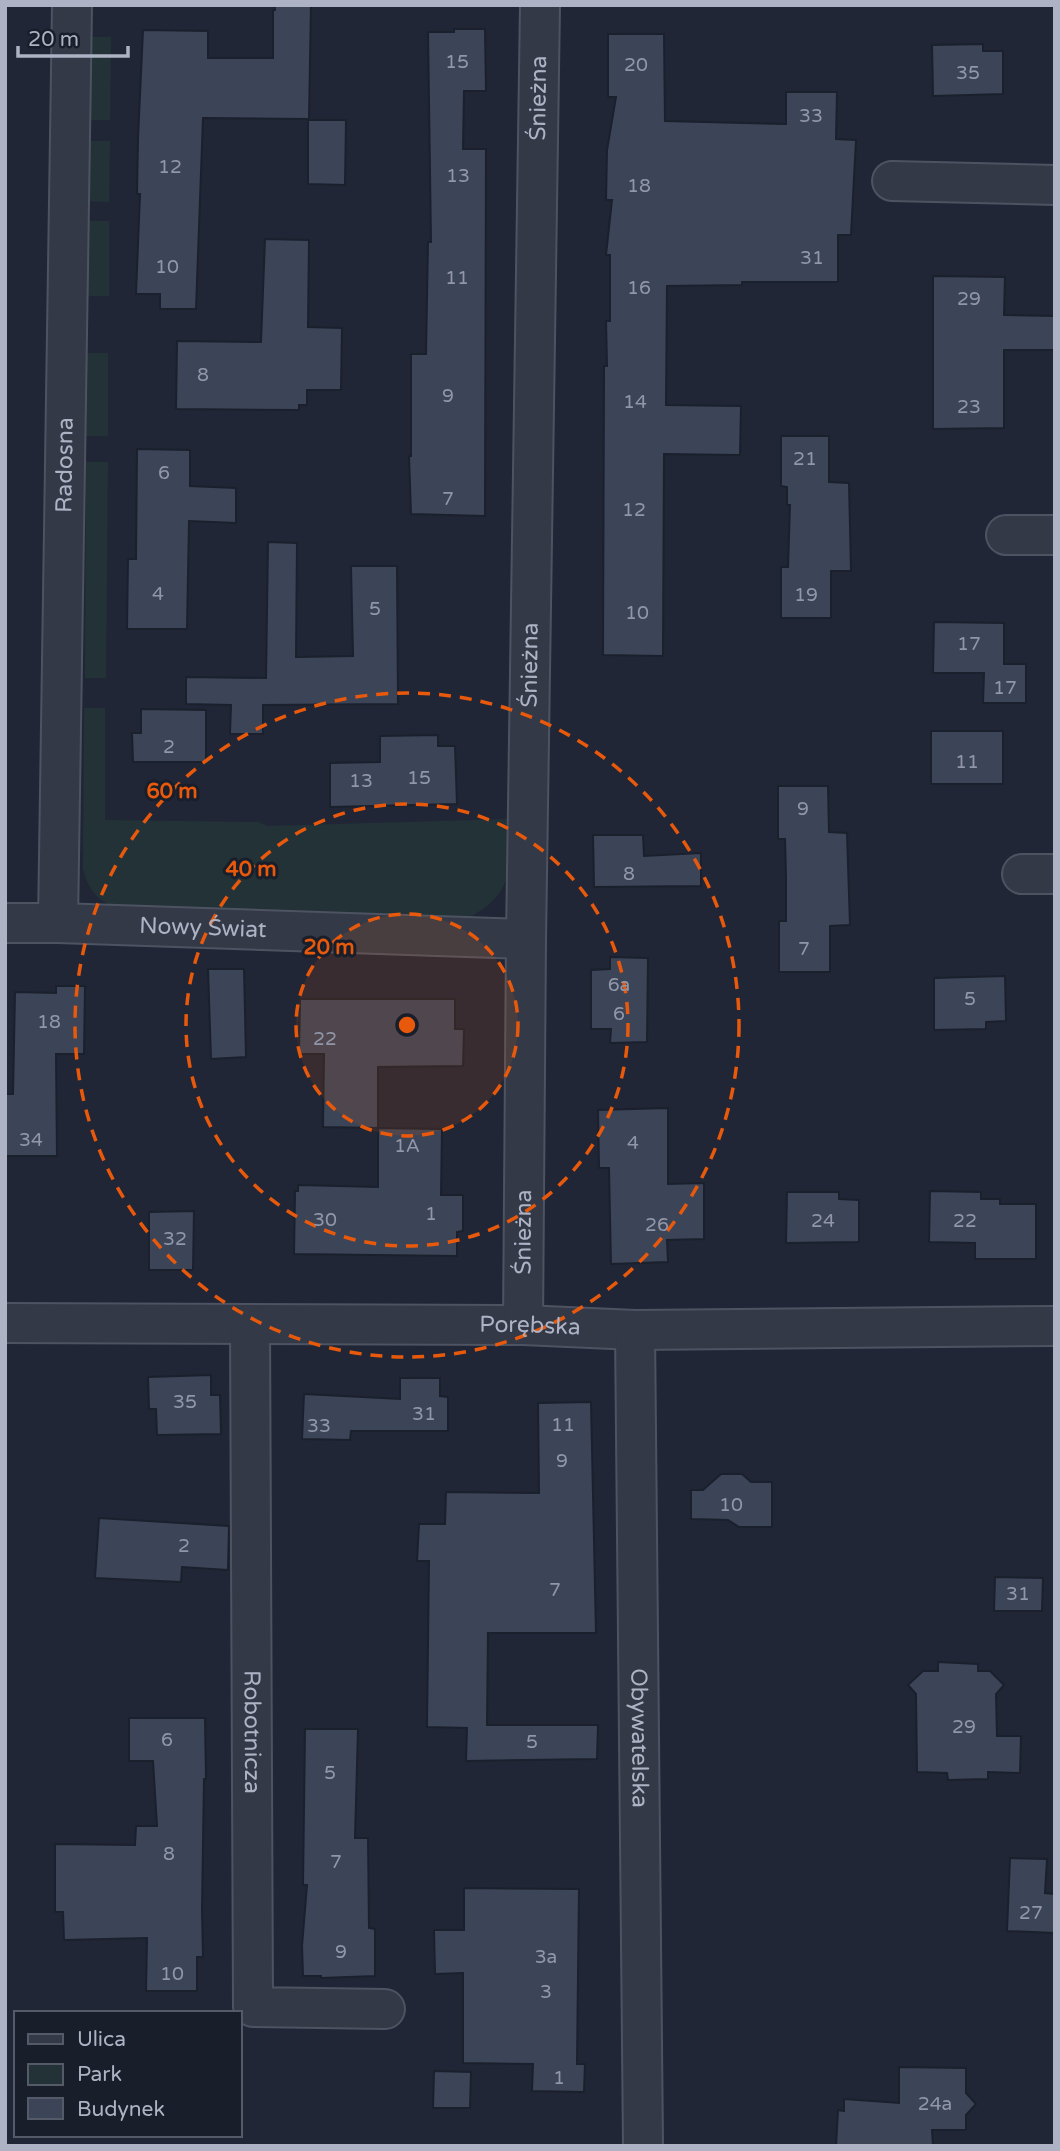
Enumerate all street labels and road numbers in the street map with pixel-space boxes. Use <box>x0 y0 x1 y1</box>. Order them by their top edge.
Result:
street label: Śnieżna <box>524 55 553 141</box>
street label: Radosna <box>50 417 80 513</box>
street label: Śnieżna <box>515 622 545 708</box>
street label: Nowy Świat <box>139 912 267 944</box>
street label: Śnieżna <box>509 1189 538 1275</box>
street label: Porębska <box>479 1311 581 1342</box>
street label: Obywatelska <box>624 1668 654 1808</box>
street label: Robotnicza <box>238 1670 266 1794</box>

